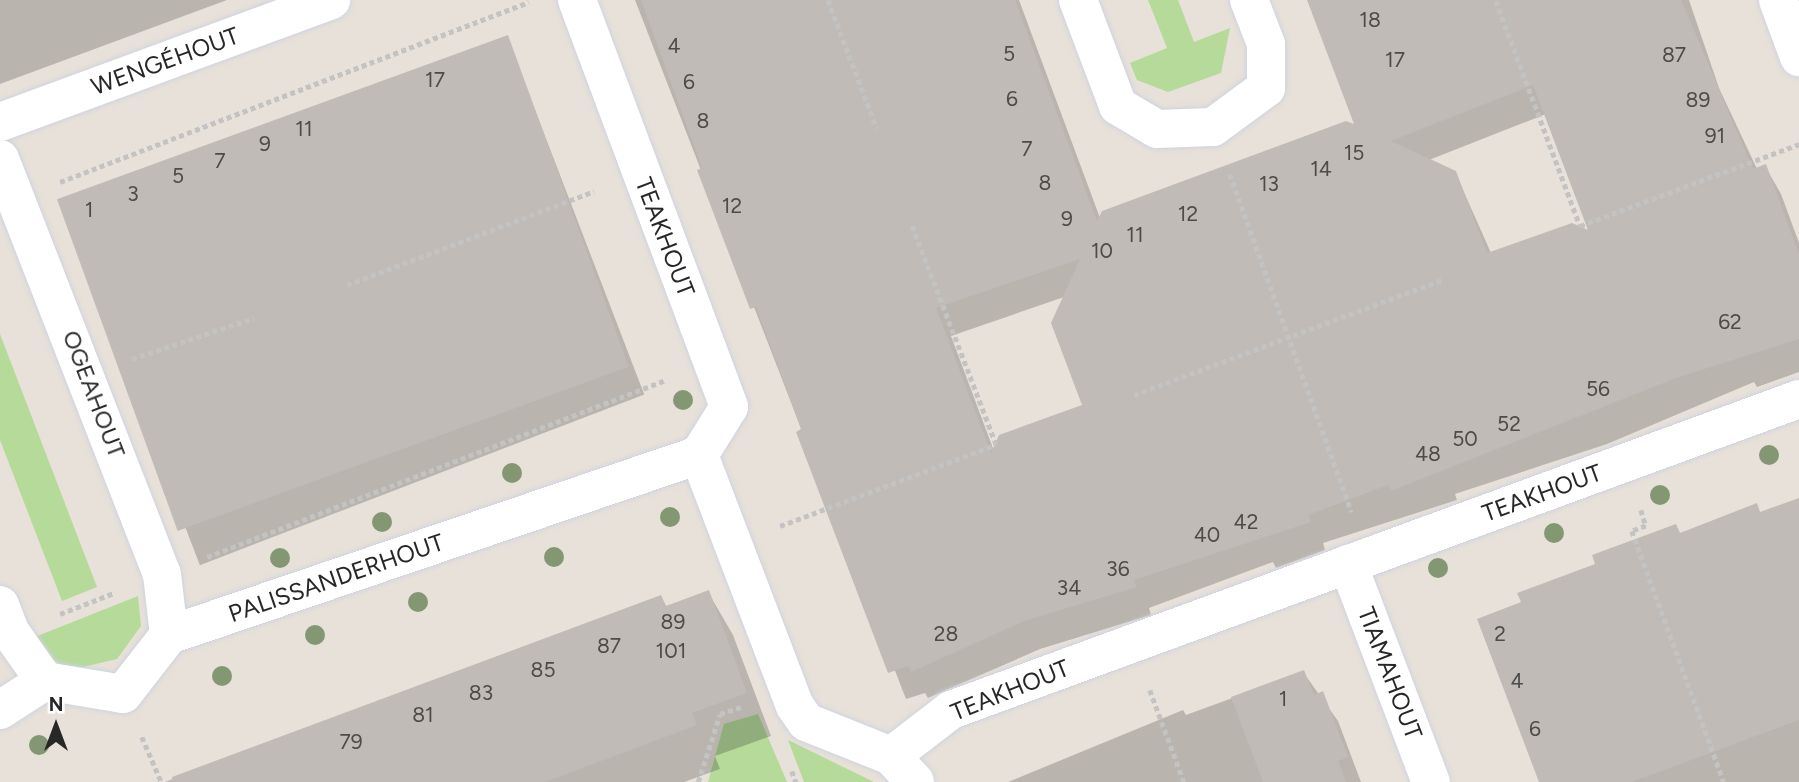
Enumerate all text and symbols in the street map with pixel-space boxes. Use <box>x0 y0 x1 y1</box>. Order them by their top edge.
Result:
house number: 18 <box>1359 7 1381 33</box>
street label: WENGÉHOUT <box>87 21 243 101</box>
house number: 4 <box>667 33 681 59</box>
house number: 5 <box>1003 41 1015 67</box>
house number: 87 <box>1662 42 1686 68</box>
house number: 17 <box>1385 47 1405 73</box>
house number: 17 <box>425 67 445 93</box>
house number: 6 <box>683 69 695 95</box>
house number: 6 <box>1006 86 1018 112</box>
house number: 89 <box>1686 87 1710 113</box>
house number: 8 <box>697 108 709 134</box>
house number: 11 <box>295 116 313 142</box>
house number: 91 <box>1705 123 1725 149</box>
house number: 9 <box>259 131 271 157</box>
house number: 7 <box>1021 136 1033 162</box>
house number: 15 <box>1344 140 1364 166</box>
house number: 7 <box>214 148 226 174</box>
house number: 14 <box>1310 156 1332 182</box>
house number: 5 <box>172 163 184 189</box>
house number: 8 <box>1039 170 1051 196</box>
house number: 13 <box>1259 171 1279 197</box>
street label: TEAKHOUT <box>629 173 701 301</box>
house number: 3 <box>127 181 139 207</box>
house number: 12 <box>722 193 742 219</box>
house number: 1 <box>85 197 93 223</box>
house number: 12 <box>1178 201 1198 227</box>
house number: 9 <box>1061 206 1073 232</box>
house number: 11 <box>1126 222 1144 248</box>
house number: 10 <box>1091 238 1113 264</box>
house number: 62 <box>1718 309 1742 335</box>
street label: OGEAHOUT <box>57 326 131 462</box>
house number: 56 <box>1586 376 1610 402</box>
house number: 52 <box>1497 411 1521 437</box>
house number: 50 <box>1452 426 1478 452</box>
house number: 48 <box>1415 441 1441 467</box>
street label: TEAKHOUT <box>1478 458 1606 528</box>
house number: 42 <box>1234 509 1258 535</box>
house number: 40 <box>1194 522 1220 548</box>
street label: PALISSANDERHOUT <box>225 528 447 628</box>
house number: 36 <box>1106 556 1130 582</box>
house number: 34 <box>1057 575 1081 601</box>
street label: TIAMAHOUT <box>1352 603 1428 743</box>
house number: 89 <box>661 609 685 635</box>
house number: 28 <box>934 621 958 647</box>
house number: 2 <box>1494 621 1506 647</box>
house number: 87 <box>597 633 621 659</box>
house number: 101 <box>656 638 686 664</box>
street label: TEAKHOUT <box>947 653 1073 727</box>
house number: 85 <box>531 657 555 683</box>
house number: 4 <box>1510 668 1524 694</box>
house number: 83 <box>469 680 493 706</box>
house number: 1 <box>1279 686 1287 712</box>
north arrow <box>21 691 91 761</box>
text: N <box>49 693 63 716</box>
house number: 81 <box>412 702 434 728</box>
house number: 6 <box>1529 716 1541 742</box>
house number: 79 <box>339 729 363 755</box>

